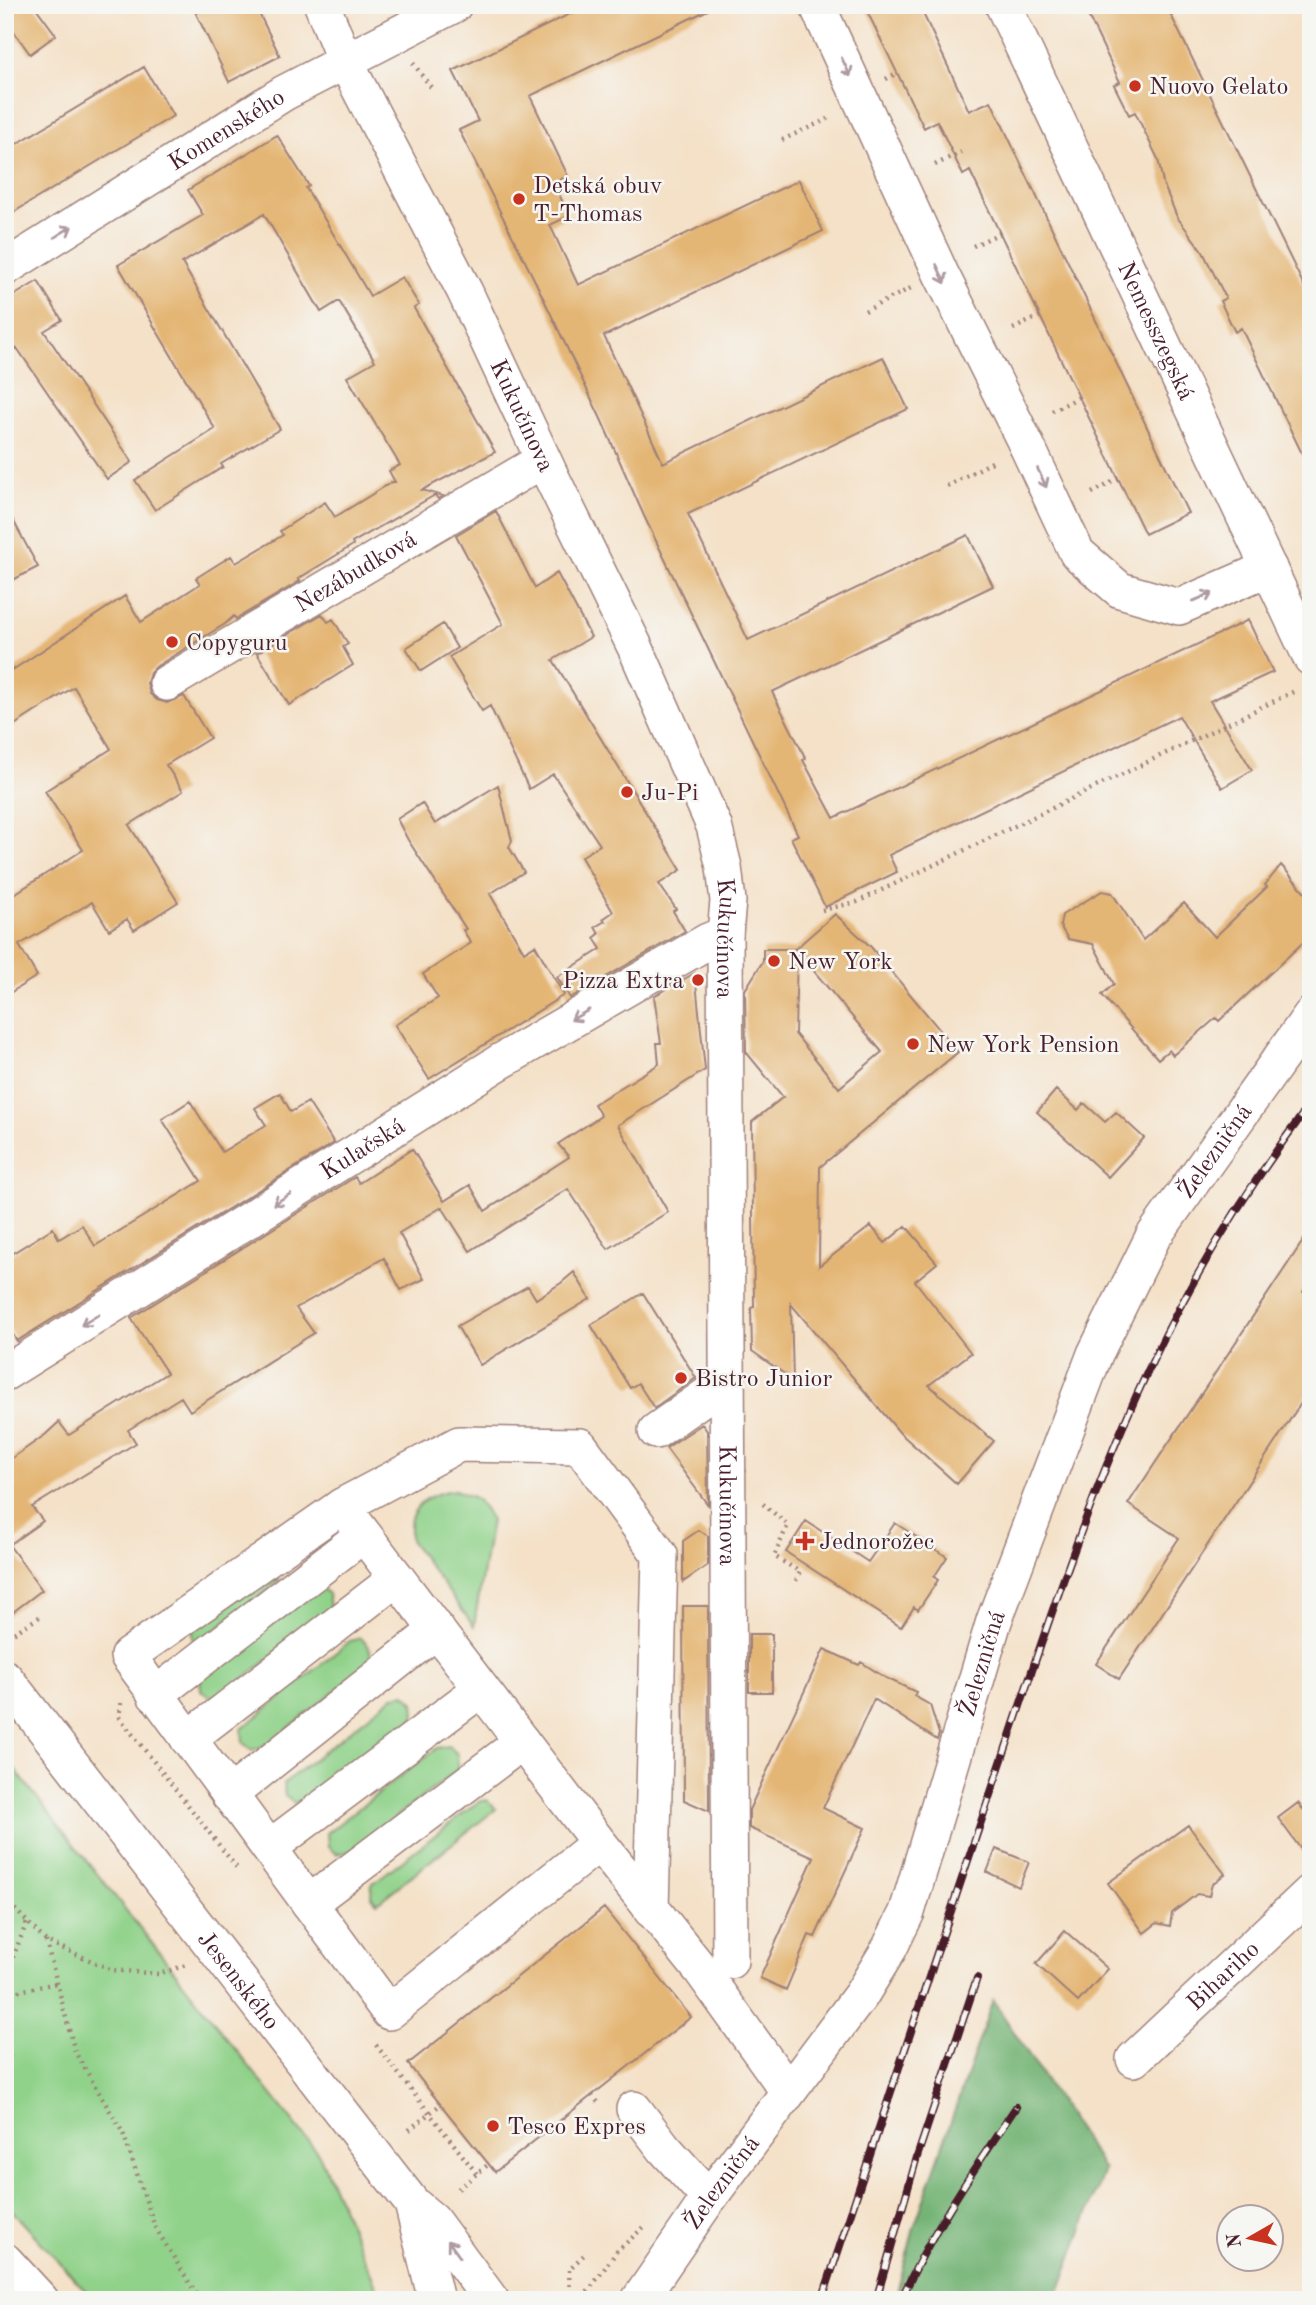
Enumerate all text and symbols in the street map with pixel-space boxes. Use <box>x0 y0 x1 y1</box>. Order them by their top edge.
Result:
one-way arrow <box>840 56 853 77</box>
place label: Nuovo Gelato <box>1149 76 1288 100</box>
marker: Nuovo Gelato <box>1127 78 1143 94</box>
street label: Komenského <box>165 86 289 176</box>
place label: Detská obuv T-Thomas <box>533 175 663 227</box>
marker: Detská obuv T-Thomas <box>511 191 527 207</box>
one-way arrow <box>53 224 72 239</box>
street label: Nemesszegská <box>1112 259 1198 404</box>
one-way arrow <box>934 263 948 284</box>
street label: Kukučínova <box>484 356 557 476</box>
one-way arrow <box>1035 467 1049 488</box>
street label: Nezábudková <box>291 528 421 618</box>
one-way arrow <box>1192 589 1214 602</box>
place label: Copyguru <box>186 632 288 656</box>
marker: Copyguru <box>164 634 180 650</box>
place label: Ju-Pi <box>641 782 698 806</box>
marker: Ju-Pi <box>619 784 635 800</box>
street label: Kukučínova <box>711 877 738 999</box>
place label: New York <box>788 951 893 975</box>
marker: New York <box>766 953 782 969</box>
place label: Pizza Extra <box>562 970 684 994</box>
marker: Pizza Extra <box>690 972 706 988</box>
one-way arrow <box>570 1009 591 1022</box>
place label: New York Pension <box>927 1034 1119 1058</box>
marker: New York Pension <box>905 1036 921 1052</box>
street label: Železničná <box>1171 1100 1258 1203</box>
street label: Kulačská <box>317 1115 410 1185</box>
one-way arrow <box>273 1191 292 1206</box>
one-way arrow <box>80 1313 100 1327</box>
place label: Bistro Junior <box>695 1368 832 1392</box>
marker: Bistro Junior <box>673 1370 689 1386</box>
street label: Kukučínova <box>713 1445 738 1566</box>
place label: Jednorožec <box>819 1531 934 1555</box>
marker: Jednorožec <box>797 1533 813 1549</box>
street label: Železničná <box>952 1607 1011 1720</box>
street label: Jesenského <box>192 1927 283 2035</box>
street label: Bihariho <box>1183 1937 1265 2016</box>
place label: Tesco Expres <box>507 2116 646 2140</box>
marker: Tesco Expres <box>485 2118 501 2134</box>
street label: Železničná <box>678 2132 765 2234</box>
north arrow <box>1214 2204 1284 2274</box>
text: N <box>1225 2231 1246 2249</box>
one-way arrow <box>446 2240 461 2259</box>

